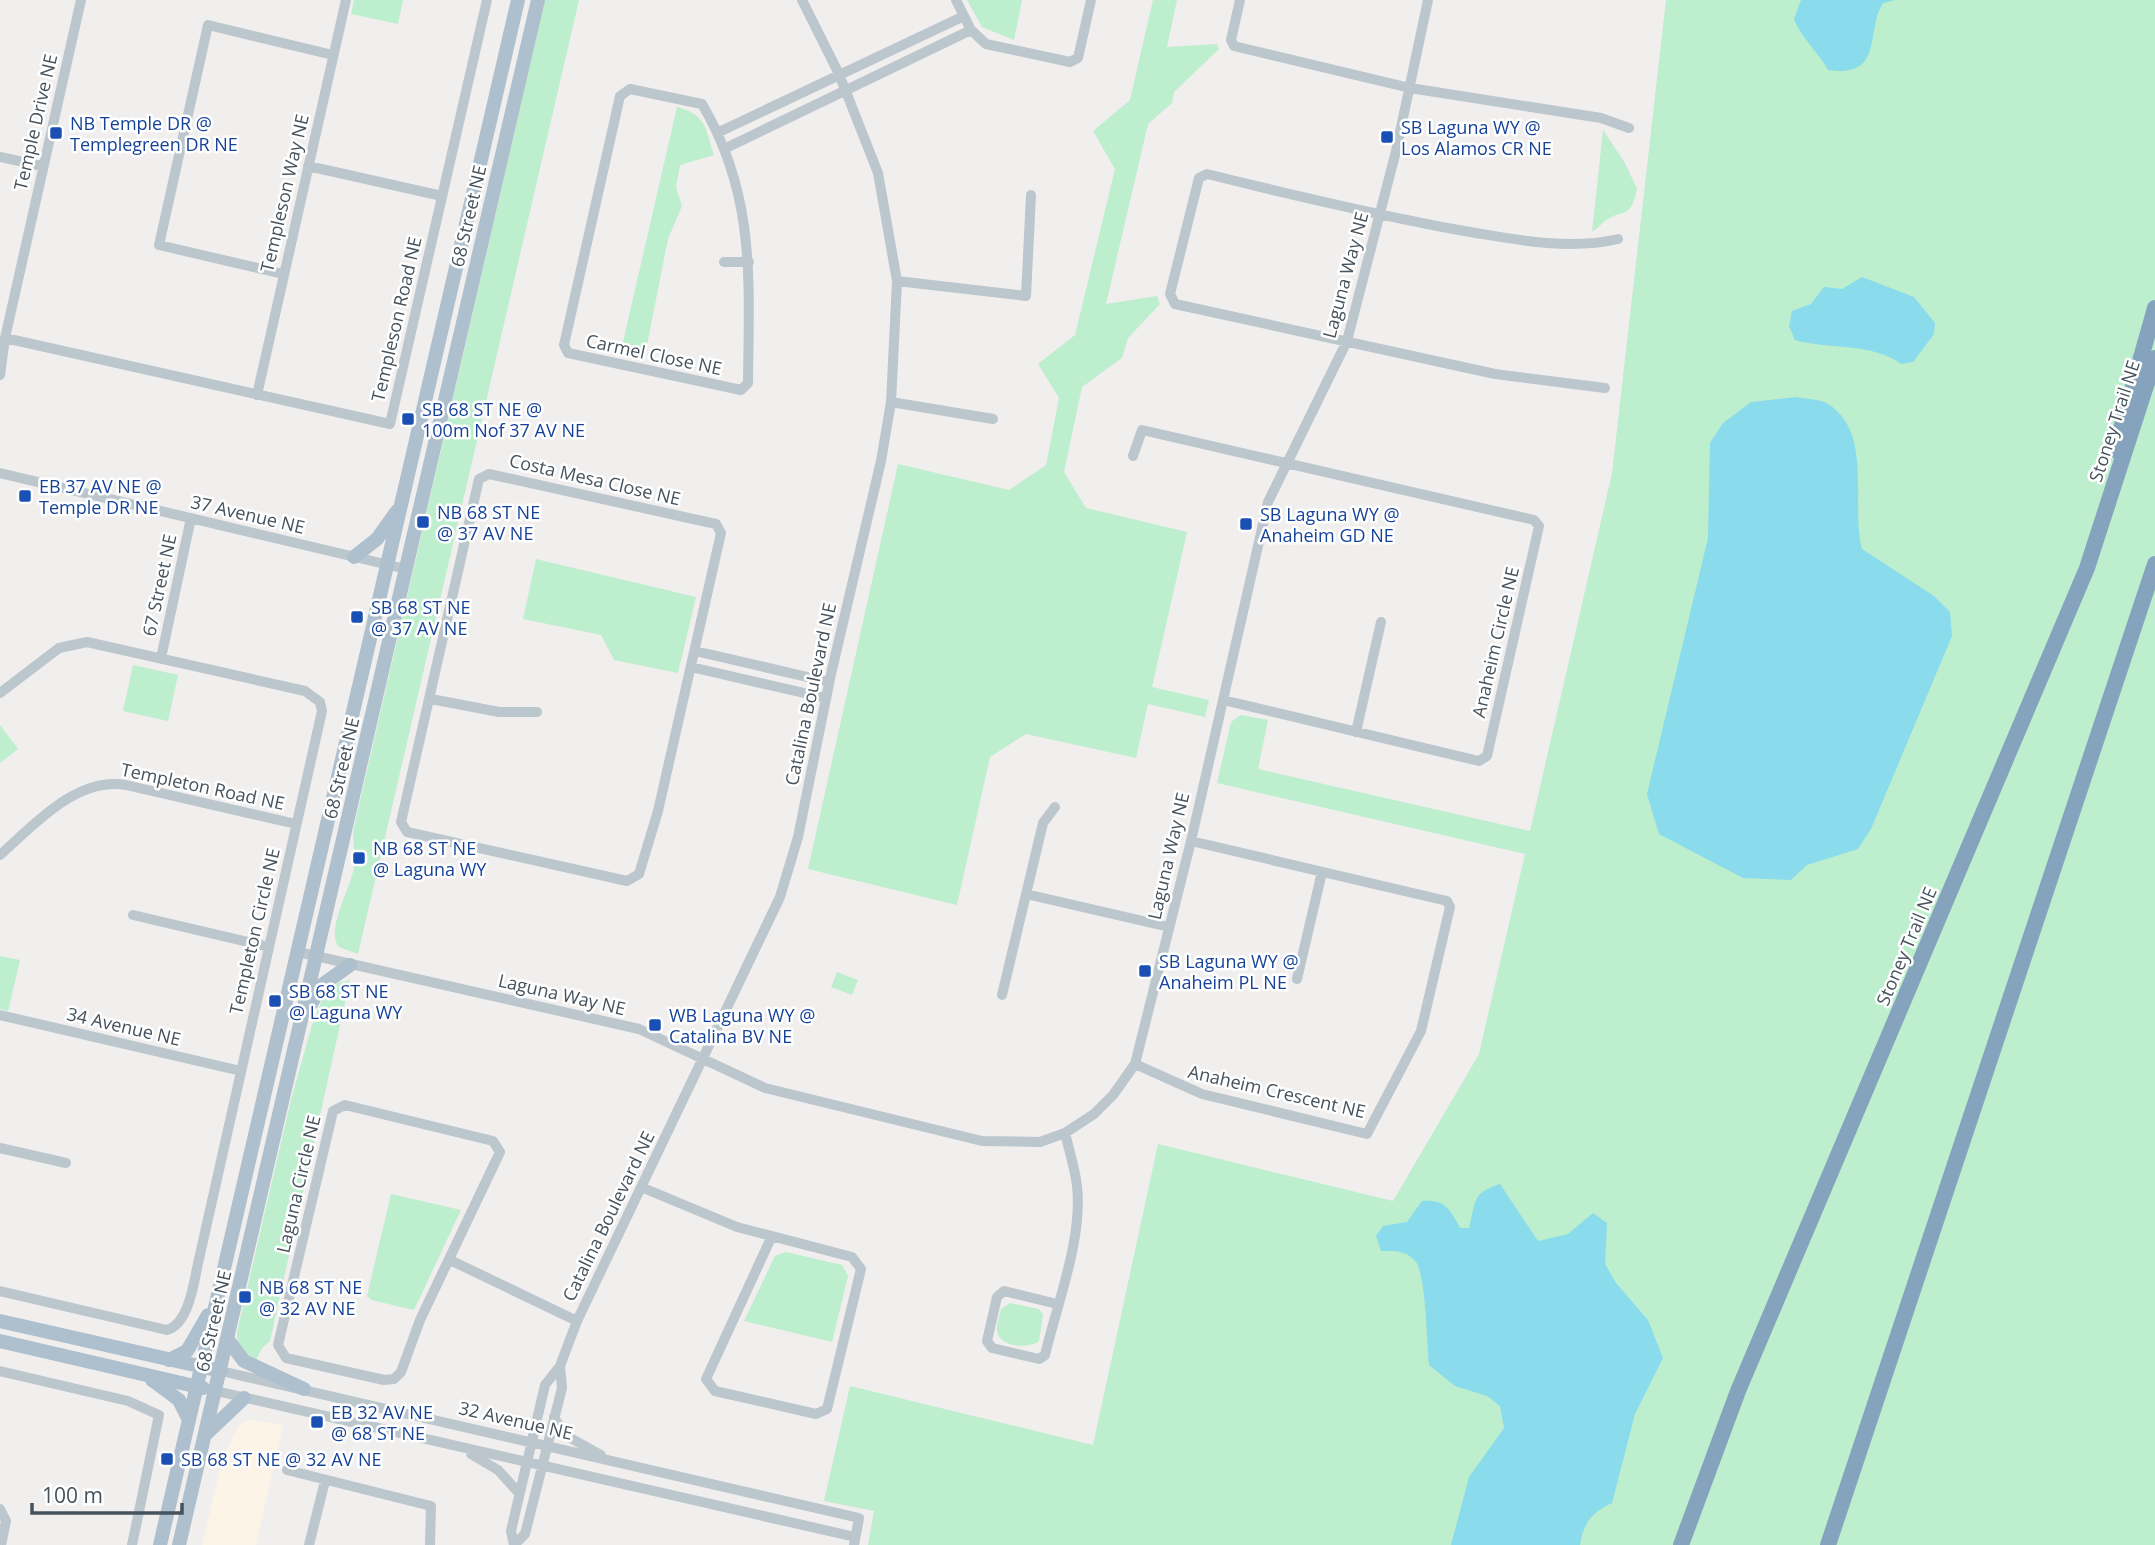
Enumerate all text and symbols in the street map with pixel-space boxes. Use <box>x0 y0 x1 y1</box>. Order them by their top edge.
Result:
street label: Temple Drive NE <box>8 51 62 193</box>
place label: NB Temple DR @ Templegreen DR NE <box>70 111 238 156</box>
street label: Templeson Way NE <box>254 112 314 274</box>
place label: SB Laguna WY @ Los Alamos CR NE <box>1401 115 1552 160</box>
marker: NB Temple DR @ Templegreen DR NE <box>48 125 64 141</box>
marker: SB Laguna WY @ Los Alamos CR NE <box>1379 129 1395 145</box>
street label: 68 Street NE <box>445 163 491 269</box>
street label: Laguna Way NE <box>1317 209 1373 341</box>
street label: Templeson Road NE <box>365 234 427 404</box>
street label: Carmel Close NE <box>584 328 724 380</box>
street label: Stoney Trail NE <box>2083 357 2145 485</box>
place label: SB 68 ST NE @ 100m Nof 37 AV NE <box>422 397 585 442</box>
marker: SB 68 ST NE @ 100m Nof 37 AV NE <box>400 411 416 427</box>
street label: Costa Mesa Close NE <box>507 448 683 510</box>
place label: EB 37 AV NE @ Temple DR NE <box>39 474 162 519</box>
marker: EB 37 AV NE @ Temple DR NE <box>17 488 33 504</box>
street label: 37 Avenue NE <box>189 489 307 539</box>
place label: NB 68 ST NE @ 37 AV NE <box>437 500 540 545</box>
place label: SB Laguna WY @ Anaheim GD NE <box>1260 502 1400 547</box>
marker: NB 68 ST NE @ 37 AV NE <box>415 514 431 530</box>
marker: SB Laguna WY @ Anaheim GD NE <box>1238 516 1254 532</box>
street label: 67 Street NE <box>136 532 182 638</box>
street label: Anaheim Circle NE <box>1466 564 1524 720</box>
place label: SB 68 ST NE @ 37 AV NE <box>371 595 470 640</box>
street label: Catalina Boulevard NE <box>779 600 841 788</box>
marker: SB 68 ST NE @ 37 AV NE <box>349 609 365 625</box>
street label: 68 Street NE <box>318 715 364 821</box>
street label: Templeton Road NE <box>119 757 287 815</box>
street label: Laguna Way NE <box>1142 790 1194 922</box>
place label: NB 68 ST NE @ Laguna WY <box>373 836 487 881</box>
street label: Templeton Circle NE <box>223 845 285 1017</box>
marker: NB 68 ST NE @ Laguna WY <box>351 850 367 866</box>
street label: Stoney Trail NE <box>1870 883 1942 1009</box>
place label: SB Laguna WY @ Anaheim PL NE <box>1159 949 1299 994</box>
marker: SB Laguna WY @ Anaheim PL NE <box>1137 963 1153 979</box>
street label: Laguna Way NE <box>496 968 628 1020</box>
place label: SB 68 ST NE @ Laguna WY <box>289 979 403 1024</box>
marker: SB 68 ST NE @ Laguna WY <box>267 993 283 1009</box>
street label: 34 Avenue NE <box>65 1001 183 1051</box>
place label: WB Laguna WY @ Catalina BV NE <box>669 1003 815 1048</box>
marker: WB Laguna WY @ Catalina BV NE <box>647 1017 663 1033</box>
street label: Anaheim Crescent NE <box>1186 1059 1368 1123</box>
street label: Laguna Circle NE <box>270 1113 326 1255</box>
street label: Catalina Boulevard NE <box>556 1127 660 1305</box>
street label: 68 Street NE <box>190 1268 236 1374</box>
place label: NB 68 ST NE @ 32 AV NE <box>259 1275 362 1320</box>
marker: NB 68 ST NE @ 32 AV NE <box>237 1289 253 1305</box>
street label: 32 Avenue NE <box>457 1395 575 1445</box>
place label: EB 32 AV NE @ 68 ST NE <box>331 1400 433 1445</box>
marker: EB 32 AV NE @ 68 ST NE <box>309 1414 325 1430</box>
place label: SB 68 ST NE @ 32 AV NE <box>181 1447 382 1471</box>
marker: SB 68 ST NE @ 32 AV NE <box>159 1451 175 1467</box>
scale bar <box>32 1472 182 1516</box>
text: 100 m <box>42 1481 103 1509</box>

